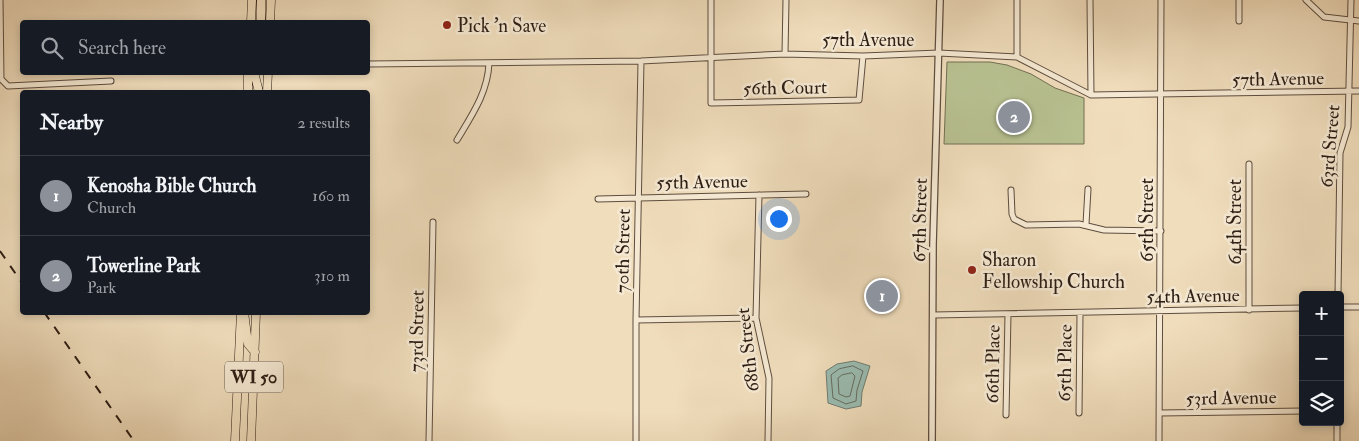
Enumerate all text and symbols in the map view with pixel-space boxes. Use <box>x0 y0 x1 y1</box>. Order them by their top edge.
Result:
place label: Pick 'n Save <box>457 14 546 38</box>
marker: Pick 'n Save <box>441 19 453 31</box>
search box <box>20 20 370 75</box>
street label: 57th Avenue <box>822 28 914 52</box>
icon: search <box>38 34 66 62</box>
text: Search here <box>78 36 166 60</box>
street label: 57th Avenue <box>1232 66 1324 92</box>
street label: 56th Court <box>743 75 827 101</box>
pin: 2 <box>998 98 1030 136</box>
street label: 63rd Street <box>1314 104 1346 188</box>
text: Nearby <box>40 109 103 136</box>
text: 2 results <box>297 113 350 133</box>
street label: 55th Avenue <box>656 169 748 195</box>
text: Kenosha Bible Church <box>87 174 257 198</box>
street label: 67th Street <box>907 178 933 262</box>
street label: 65th Street <box>1135 178 1159 262</box>
street label: 64th Street <box>1223 179 1247 265</box>
text: 1 <box>53 186 59 206</box>
text: 160 m <box>312 186 350 206</box>
text: Church <box>87 198 136 218</box>
your location <box>766 206 792 232</box>
street label: 70th Street <box>610 209 636 293</box>
place label: Sharon Fellowship Church <box>982 248 1125 295</box>
text: Towerline Park <box>87 254 200 278</box>
marker: Sharon Fellowship Church <box>966 264 978 276</box>
text: 2 <box>52 266 60 286</box>
text: 310 m <box>314 266 350 286</box>
pin: 1 <box>866 277 898 315</box>
text: Park <box>87 278 116 298</box>
street label: 54th Avenue <box>1146 283 1240 309</box>
street label: 73rd Street <box>404 290 430 372</box>
map controls <box>1299 291 1344 426</box>
button: + <box>1299 291 1344 336</box>
street label: 68th Street <box>731 307 765 393</box>
street label: 66th Place <box>980 324 1006 404</box>
street label: 65th Place <box>1052 324 1078 402</box>
button: − <box>1299 336 1344 381</box>
road number: WI 50 <box>225 362 283 392</box>
button: layers <box>1299 381 1344 426</box>
street label: 53rd Avenue <box>1185 385 1277 411</box>

